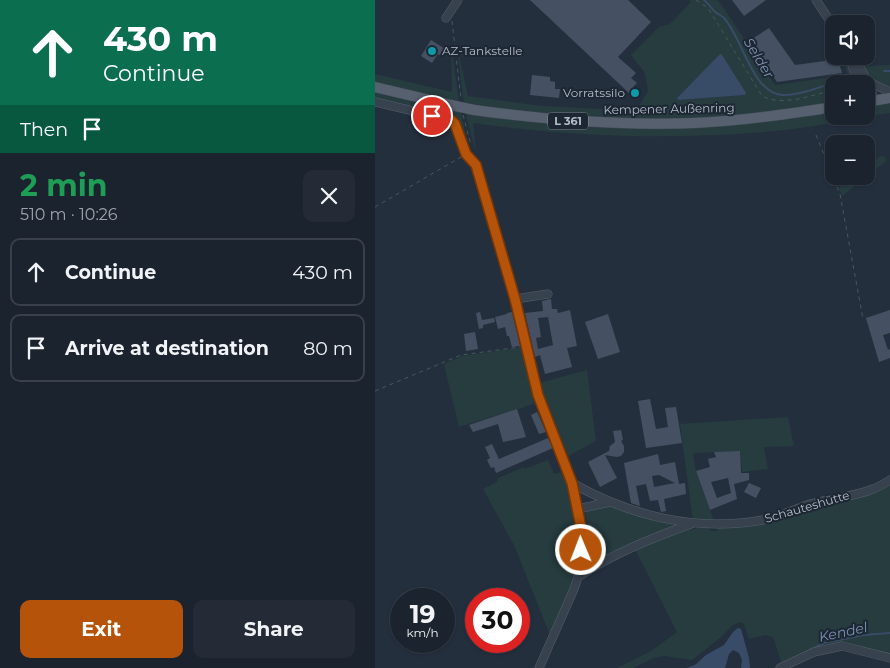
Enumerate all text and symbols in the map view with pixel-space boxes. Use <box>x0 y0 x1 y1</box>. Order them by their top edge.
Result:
map controls <box>825 15 875 185</box>
button: sound <box>825 15 875 65</box>
text: 430 m <box>103 17 218 60</box>
icon: ahead <box>20 20 85 85</box>
water label: Selder <box>740 34 778 82</box>
place label: AZ-Tankstelle <box>442 43 523 58</box>
marker: AZ-Tankstelle <box>426 45 438 57</box>
text: Continue <box>103 60 205 87</box>
button: + <box>825 75 875 125</box>
place label: Vorratssilo <box>563 85 625 100</box>
marker: Vorratssilo <box>629 87 641 99</box>
pin <box>411 95 453 137</box>
street label: Kempener Außenring <box>603 100 735 117</box>
icon: arrive <box>418 102 446 130</box>
road number: L 361 <box>548 112 588 130</box>
icon: arrive <box>78 115 106 143</box>
text: Then <box>20 118 68 141</box>
button: − <box>825 135 875 185</box>
text: 2 min <box>20 167 107 204</box>
button: close <box>303 170 355 222</box>
text: 510 m · 10:26 <box>20 205 118 224</box>
icon: ahead <box>22 258 50 286</box>
text: Continue <box>65 261 156 284</box>
text: 430 m <box>292 261 353 284</box>
icon: arrive <box>22 334 50 362</box>
text: Arrive at destination <box>65 337 269 360</box>
text: 80 m <box>303 337 353 360</box>
street label: Schauteshütte <box>763 487 851 526</box>
position arrow <box>554 523 606 575</box>
speed limit sign: 30 <box>465 588 530 653</box>
text: 19 <box>410 599 435 629</box>
button: Exit <box>20 600 183 658</box>
button: Share <box>193 600 355 658</box>
water label: Kendel <box>817 618 869 646</box>
text: km/h <box>406 625 439 640</box>

